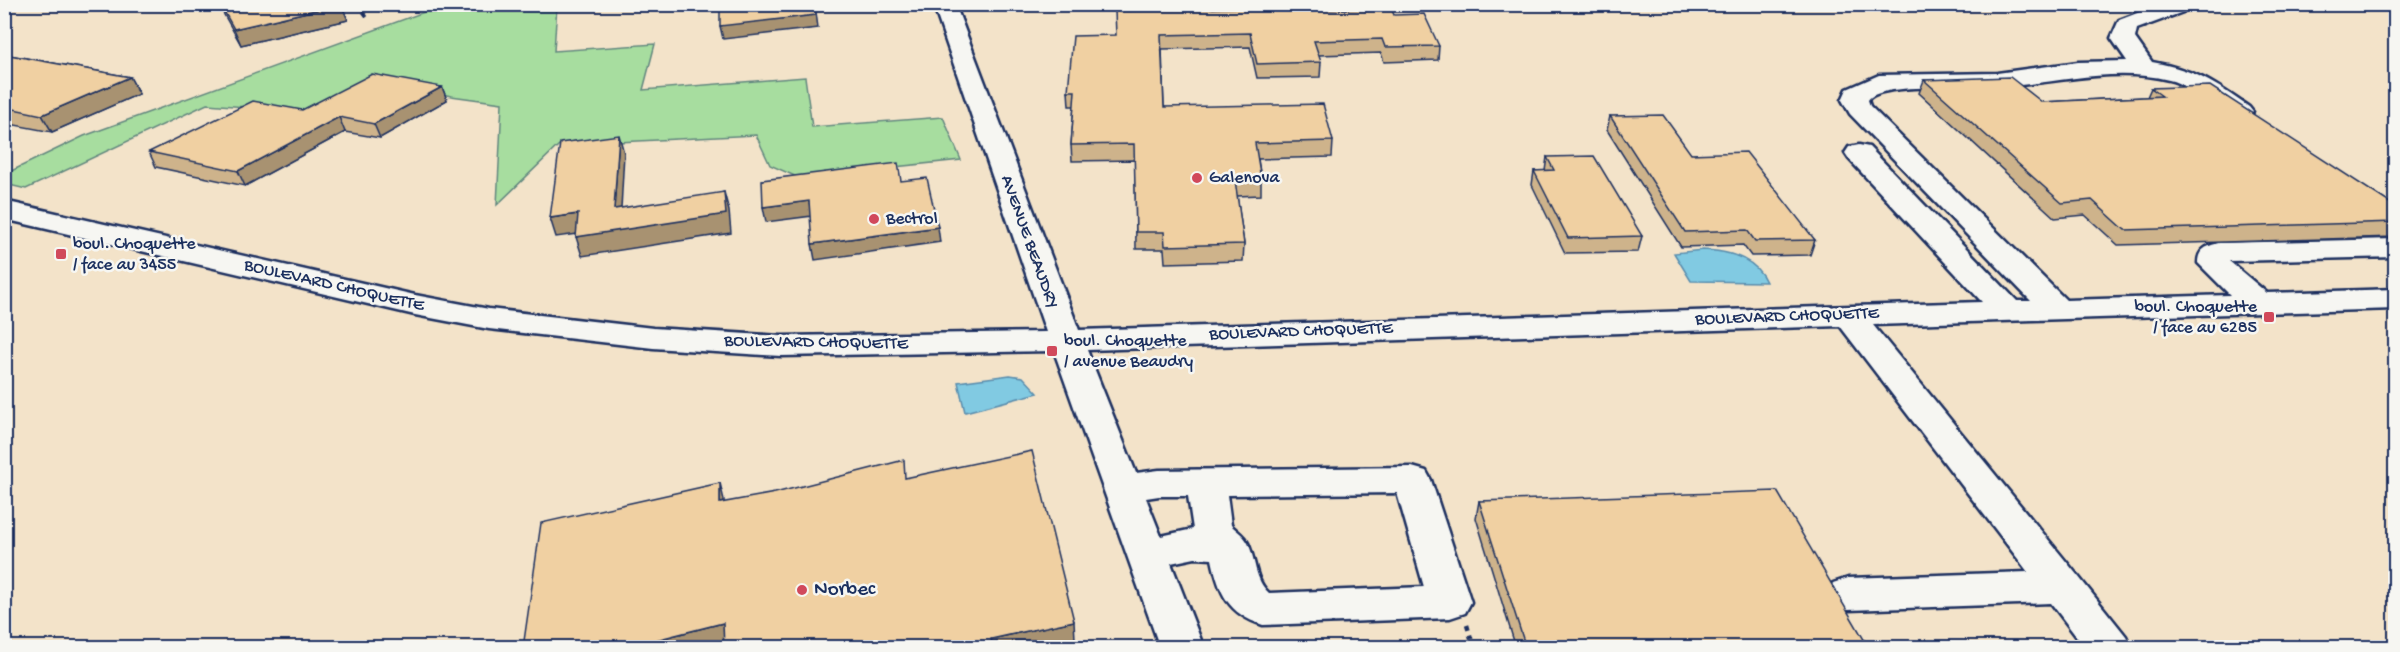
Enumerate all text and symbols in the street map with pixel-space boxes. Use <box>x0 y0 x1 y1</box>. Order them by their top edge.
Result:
place label: Galenova <box>1209 168 1280 189</box>
marker: Galenova <box>1190 171 1204 185</box>
street label: AVENUE BEAUDRY <box>995 172 1063 312</box>
place label: Bectrol <box>885 209 938 230</box>
marker: Bectrol <box>867 212 881 226</box>
place label: boul. Choquette / face au 3455 <box>73 234 196 276</box>
marker: boul. Choquette / face au 3455 <box>54 247 68 261</box>
street label: BOULEVARD CHOQUETTE <box>241 255 427 317</box>
place label: boul. Choquette / face au 6285 <box>2135 297 2258 339</box>
street label: BOULEVARD CHOQUETTE <box>1694 303 1880 331</box>
marker: boul. Choquette / face au 6285 <box>2262 310 2276 324</box>
street label: BOULEVARD CHOQUETTE <box>1208 318 1394 346</box>
street label: BOULEVARD CHOQUETTE <box>723 331 909 355</box>
place label: boul. Choquette / avenue Beaudry <box>1064 331 1193 373</box>
marker: boul. Choquette / avenue Beaudry <box>1045 344 1059 358</box>
place label: Norbec <box>814 578 876 603</box>
marker: Norbec <box>795 583 809 597</box>

